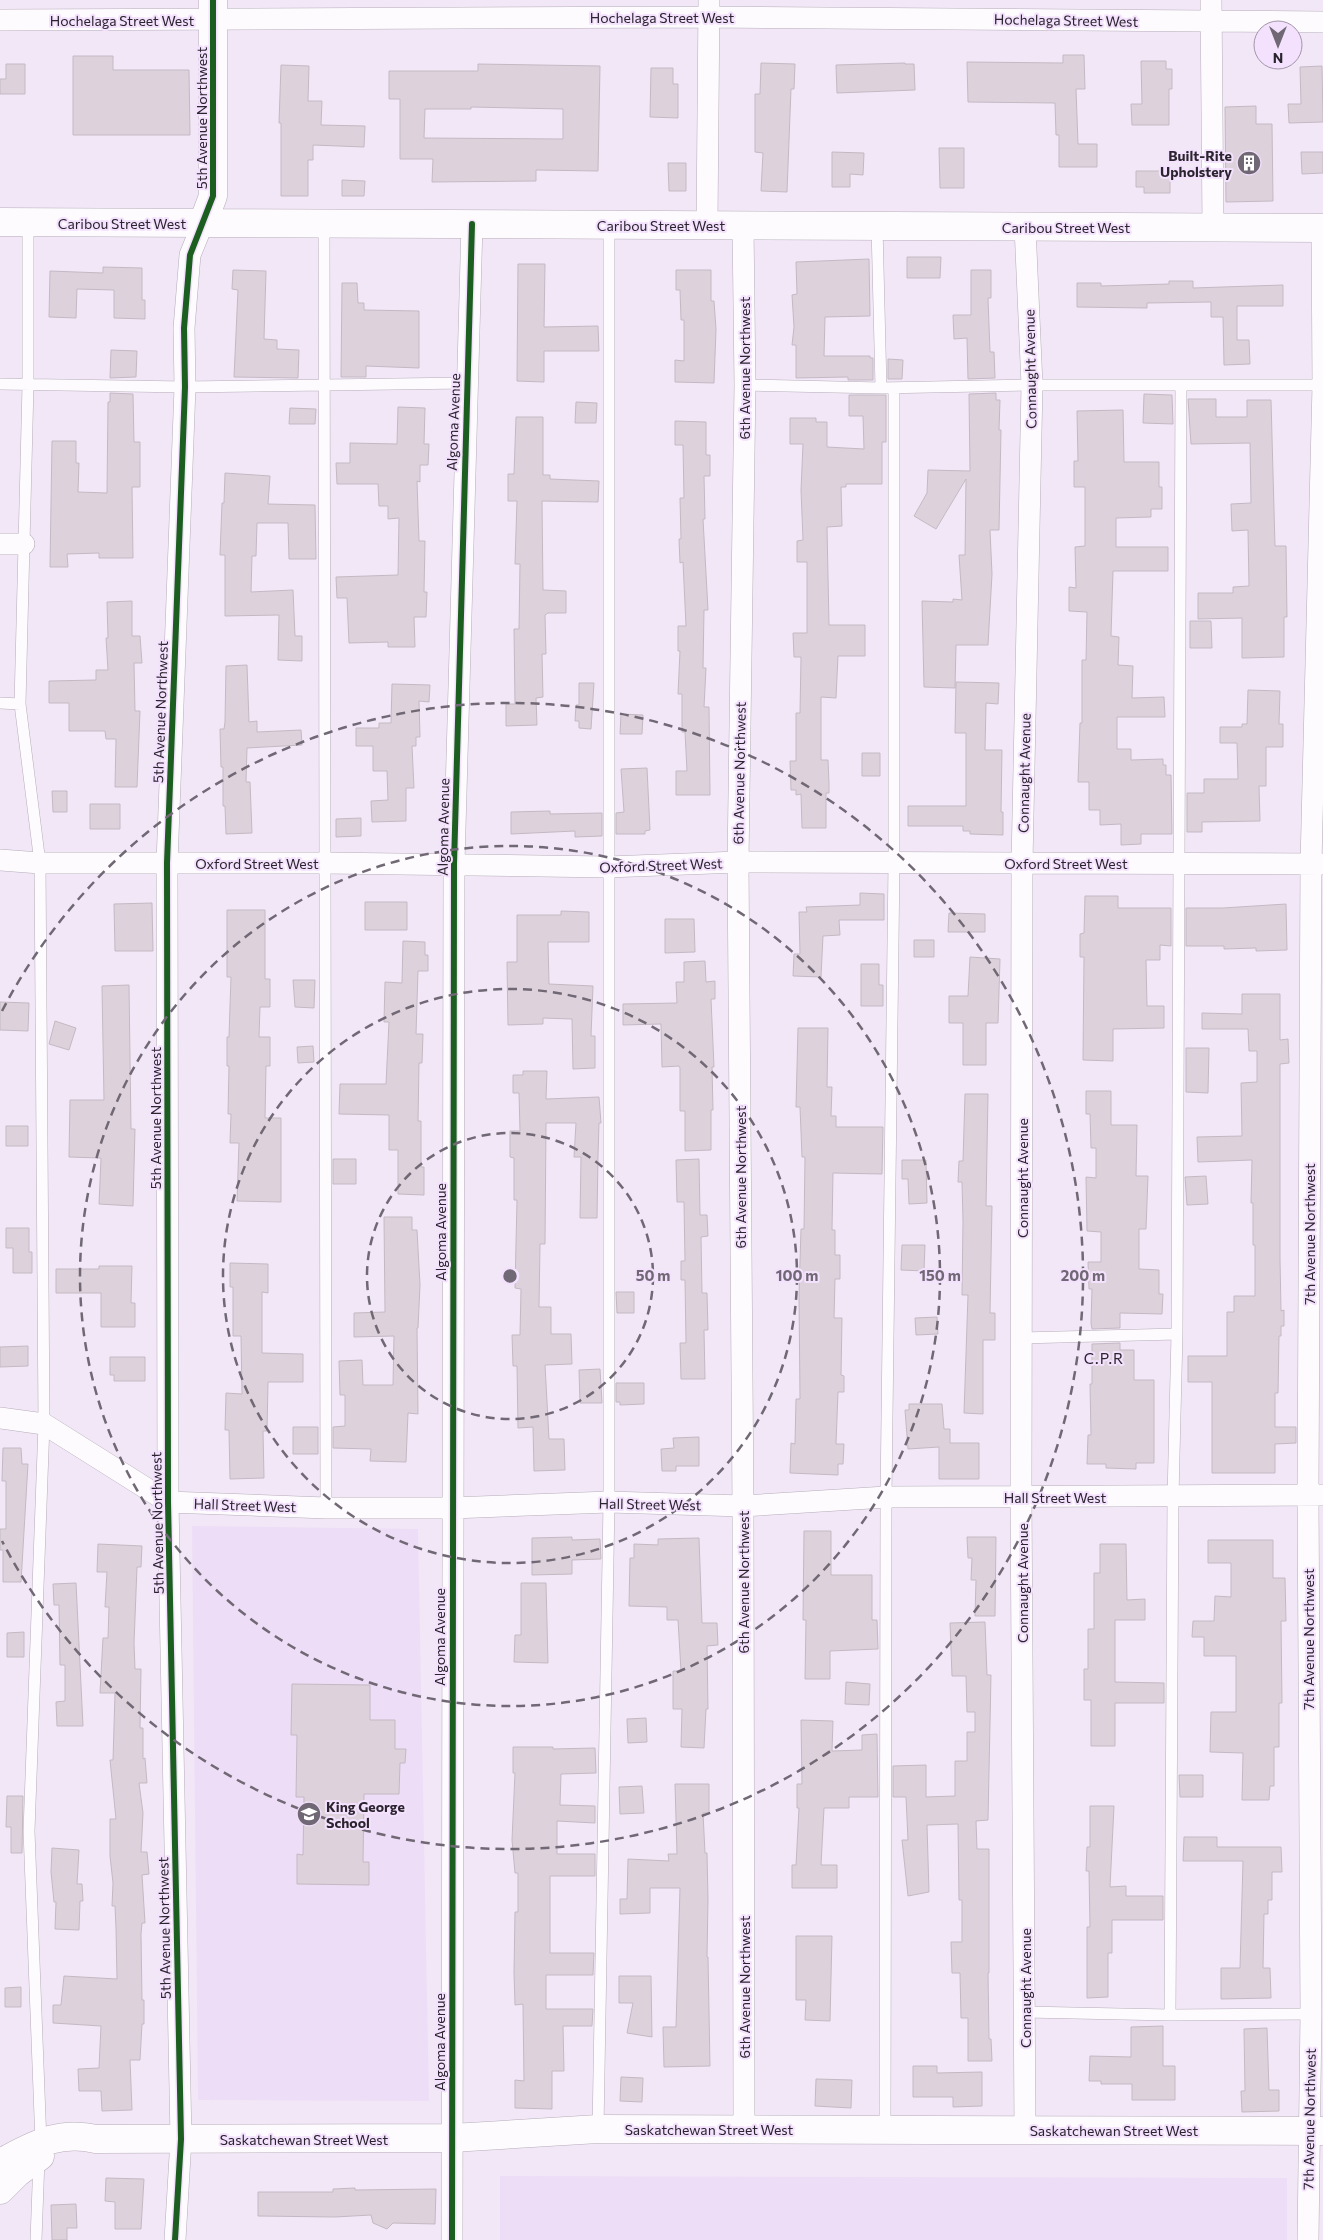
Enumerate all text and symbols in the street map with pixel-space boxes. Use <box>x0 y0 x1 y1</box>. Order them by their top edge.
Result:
street label: Hochelaga Street West <box>590 9 735 26</box>
street label: Hochelaga Street West <box>994 10 1139 30</box>
street label: Hochelaga Street West <box>50 12 195 29</box>
north arrow <box>1253 20 1303 70</box>
street label: 5th Avenue Northwest <box>193 47 210 189</box>
text: N <box>1273 50 1283 67</box>
place label: Built-Rite Upholstery <box>1160 147 1232 180</box>
building icon: Built-Rite Upholstery <box>1236 150 1262 176</box>
street label: Caribou Street West <box>58 215 186 232</box>
street label: Caribou Street West <box>597 217 725 234</box>
street label: Caribou Street West <box>1002 219 1130 236</box>
street label: 6th Avenue Northwest <box>736 296 753 439</box>
street label: Connaught Avenue <box>1020 309 1040 429</box>
street label: Algoma Avenue <box>443 373 463 471</box>
street label: 5th Avenue Northwest <box>149 640 171 783</box>
street label: 6th Avenue Northwest <box>729 701 749 845</box>
street label: Connaught Avenue <box>1014 713 1034 833</box>
street label: Algoma Avenue <box>434 778 452 876</box>
street label: Oxford Street West <box>599 854 723 876</box>
street label: Oxford Street West <box>195 855 319 872</box>
street label: Oxford Street West <box>1004 855 1128 872</box>
street label: 5th Avenue Northwest <box>147 1047 164 1189</box>
street label: 6th Avenue Northwest <box>732 1105 749 1248</box>
street label: Connaught Avenue <box>1014 1118 1031 1238</box>
street label: 7th Avenue Northwest <box>1301 1163 1318 1305</box>
street label: Algoma Avenue <box>432 1183 449 1281</box>
text: 50 m <box>636 1266 670 1284</box>
text: 100 m <box>776 1266 818 1284</box>
text: 150 m <box>919 1266 961 1284</box>
text: 200 m <box>1061 1266 1105 1284</box>
centre of rings <box>501 1267 519 1285</box>
district label: C.P.R <box>1084 1349 1124 1367</box>
street label: 5th Avenue Northwest <box>147 1451 167 1594</box>
street label: Hall Street West <box>1004 1489 1107 1506</box>
street label: Hall Street West <box>193 1495 297 1515</box>
street label: Hall Street West <box>599 1495 702 1513</box>
street label: 6th Avenue Northwest <box>735 1510 752 1653</box>
street label: Connaught Avenue <box>1014 1523 1031 1643</box>
street label: 7th Avenue Northwest <box>1300 1568 1317 1710</box>
street label: Algoma Avenue <box>431 1588 448 1686</box>
place label: King George School <box>326 1798 405 1831</box>
school or university icon: King George School <box>296 1801 322 1827</box>
street label: 5th Avenue Northwest <box>154 1856 174 1999</box>
street label: 6th Avenue Northwest <box>736 1915 753 2058</box>
street label: Connaught Avenue <box>1017 1928 1034 2048</box>
street label: Algoma Avenue <box>431 1993 448 2091</box>
street label: 7th Avenue Northwest <box>1299 2048 1319 2190</box>
street label: Saskatchewan Street West <box>625 2121 794 2138</box>
street label: Saskatchewan Street West <box>1030 2122 1199 2139</box>
street label: Saskatchewan Street West <box>220 2131 389 2148</box>

